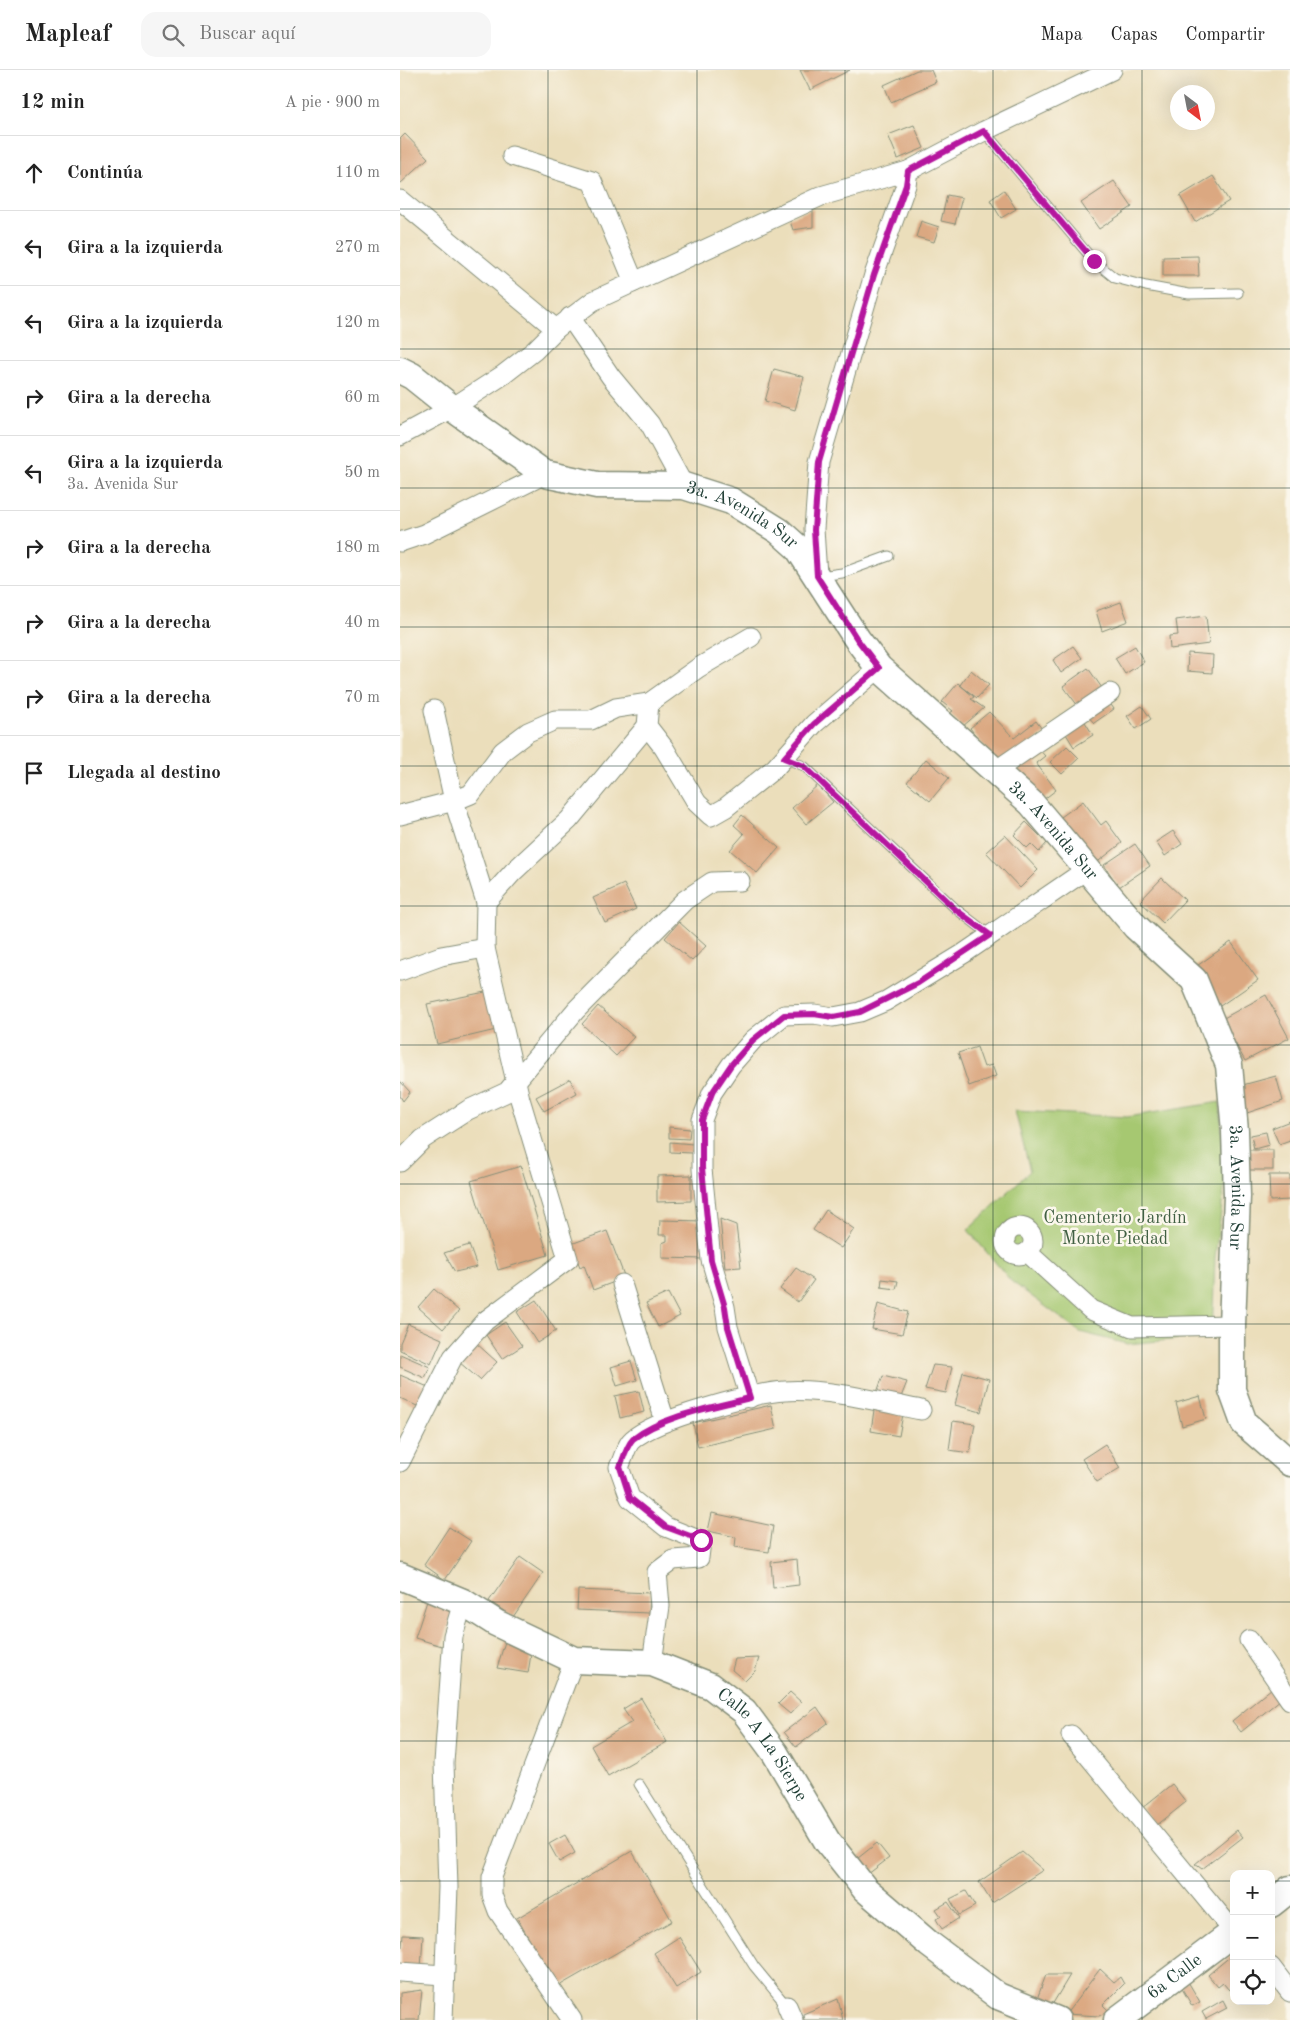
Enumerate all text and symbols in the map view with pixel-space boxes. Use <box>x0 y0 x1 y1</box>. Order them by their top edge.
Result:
search box <box>141 12 491 57</box>
icon: search <box>159 21 187 49</box>
text: Mapleaf <box>25 23 111 47</box>
text: Buscar aquí <box>199 25 295 44</box>
text: Mapa <box>1040 26 1083 44</box>
text: Capas <box>1111 26 1158 44</box>
text: Compartir <box>1186 26 1265 44</box>
north arrow <box>1170 85 1215 130</box>
text: 12 min <box>20 92 85 113</box>
text: A pie · 900 m <box>285 95 380 111</box>
icon: ahead <box>20 159 48 187</box>
text: Continúa <box>67 164 143 183</box>
text: 110 m <box>335 165 380 181</box>
icon: left <box>20 234 48 262</box>
text: Gira a la izquierda <box>67 239 223 258</box>
text: 270 m <box>335 240 380 256</box>
route end <box>1083 250 1106 273</box>
icon: left <box>20 309 48 337</box>
text: Gira a la izquierda <box>67 314 223 333</box>
text: 120 m <box>335 315 380 331</box>
icon: right <box>20 384 48 412</box>
text: Gira a la derecha <box>67 389 211 408</box>
text: 60 m <box>344 390 380 406</box>
text: Gira a la izquierda <box>67 454 223 473</box>
icon: left <box>20 459 48 487</box>
text: 50 m <box>344 465 380 481</box>
text: 3a. Avenida Sur <box>67 477 178 493</box>
street label: 3a. Avenida Sur <box>684 478 802 553</box>
icon: right <box>20 534 48 562</box>
text: Gira a la derecha <box>67 539 211 558</box>
text: 180 m <box>335 540 380 556</box>
icon: right <box>20 609 48 637</box>
text: Gira a la derecha <box>67 614 211 633</box>
text: 40 m <box>344 615 380 631</box>
icon: right <box>20 684 48 712</box>
text: Gira a la derecha <box>67 689 211 708</box>
text: 70 m <box>344 690 380 706</box>
icon: arrive <box>20 759 48 787</box>
text: Llegada al destino <box>67 764 221 783</box>
street label: 3a. Avenida Sur <box>1005 778 1102 884</box>
street label: 3a. Avenida Sur <box>1225 1124 1246 1251</box>
park label: Cementerio Jardín Monte Piedad <box>1043 1209 1187 1248</box>
route start <box>690 1529 713 1552</box>
street label: Calle A La Sierpe <box>713 1685 810 1805</box>
map controls <box>1230 1870 1275 2005</box>
button: + <box>1230 1870 1275 1915</box>
button: − <box>1230 1915 1275 1960</box>
street label: 6a Calle <box>1144 1950 1205 2003</box>
button: locate <box>1230 1960 1275 2005</box>

